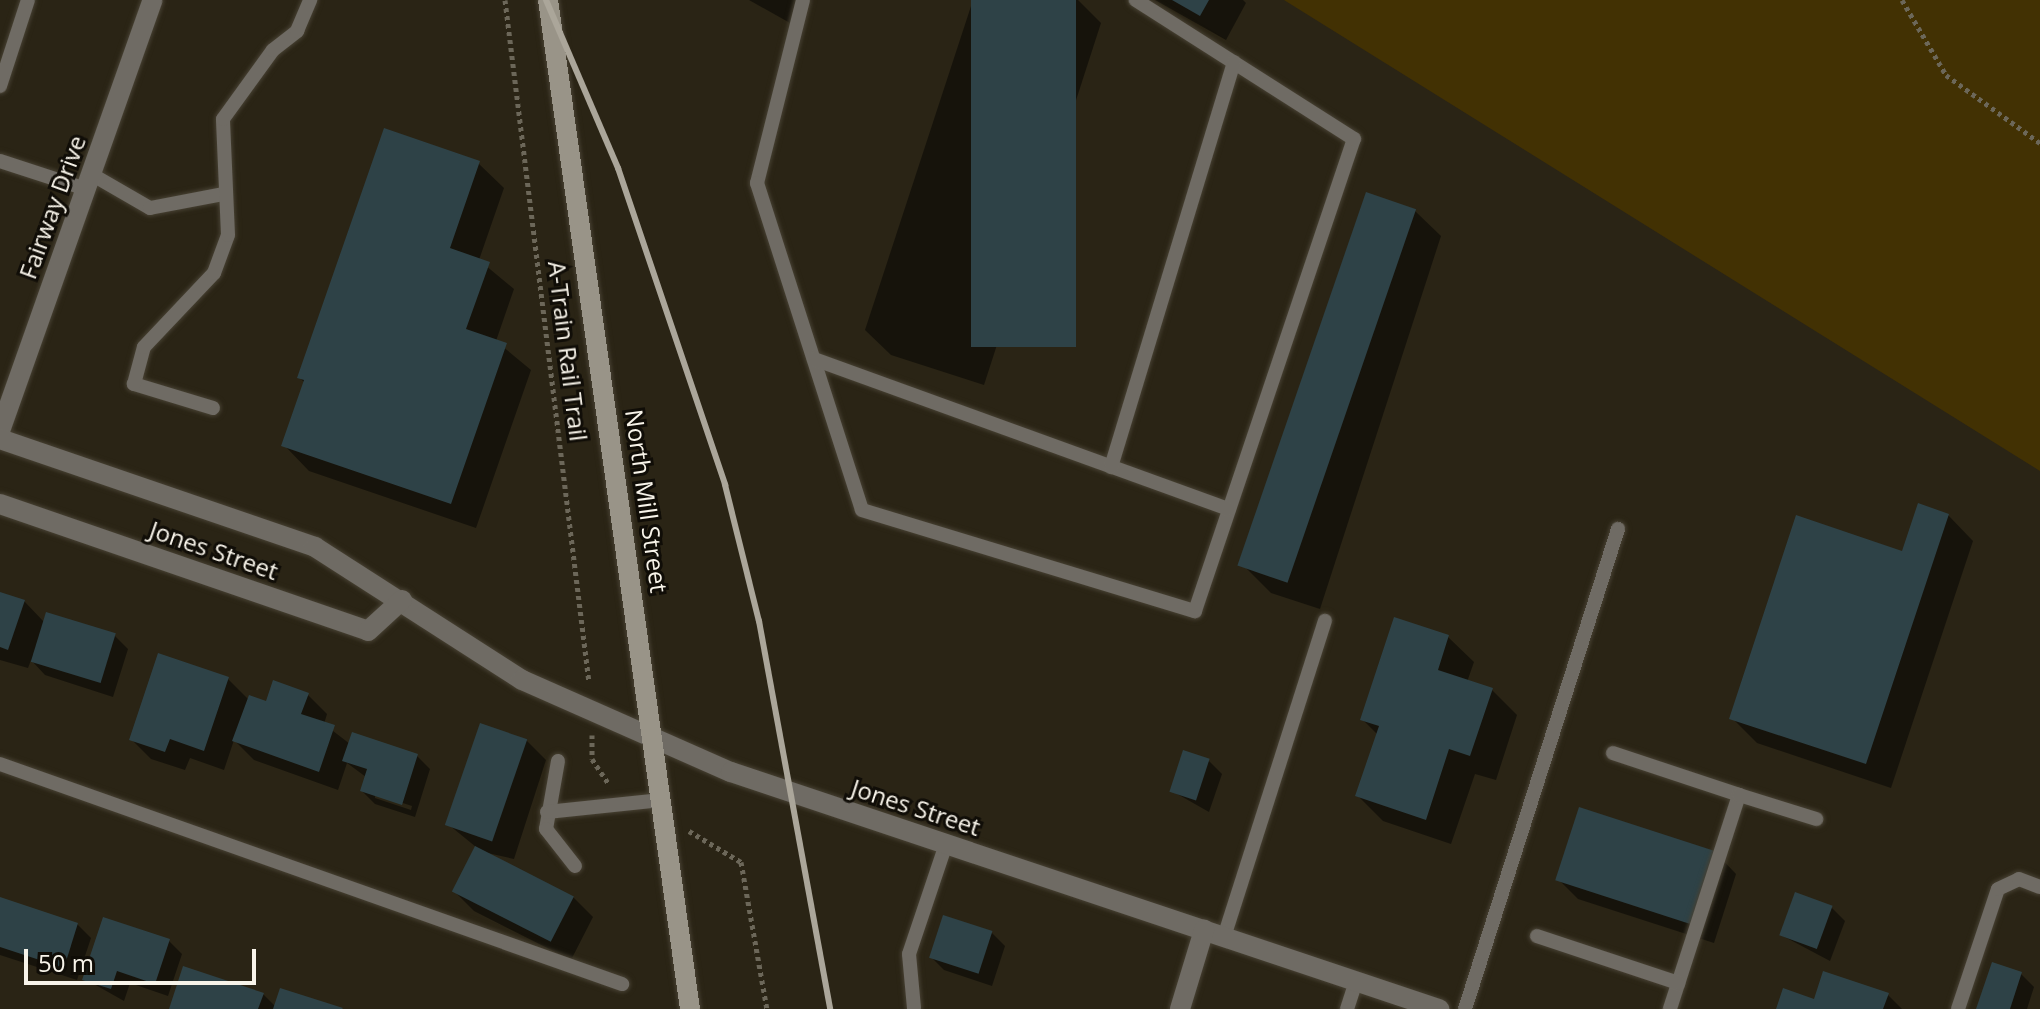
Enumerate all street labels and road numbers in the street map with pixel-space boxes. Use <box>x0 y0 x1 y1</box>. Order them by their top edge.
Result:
street label: Fairway Drive <box>13 131 91 283</box>
street label: A-Train Rail Trail <box>543 259 593 443</box>
street label: North Mill Street <box>620 407 674 595</box>
street label: Jones Street <box>146 515 282 585</box>
street label: Jones Street <box>848 773 984 841</box>

